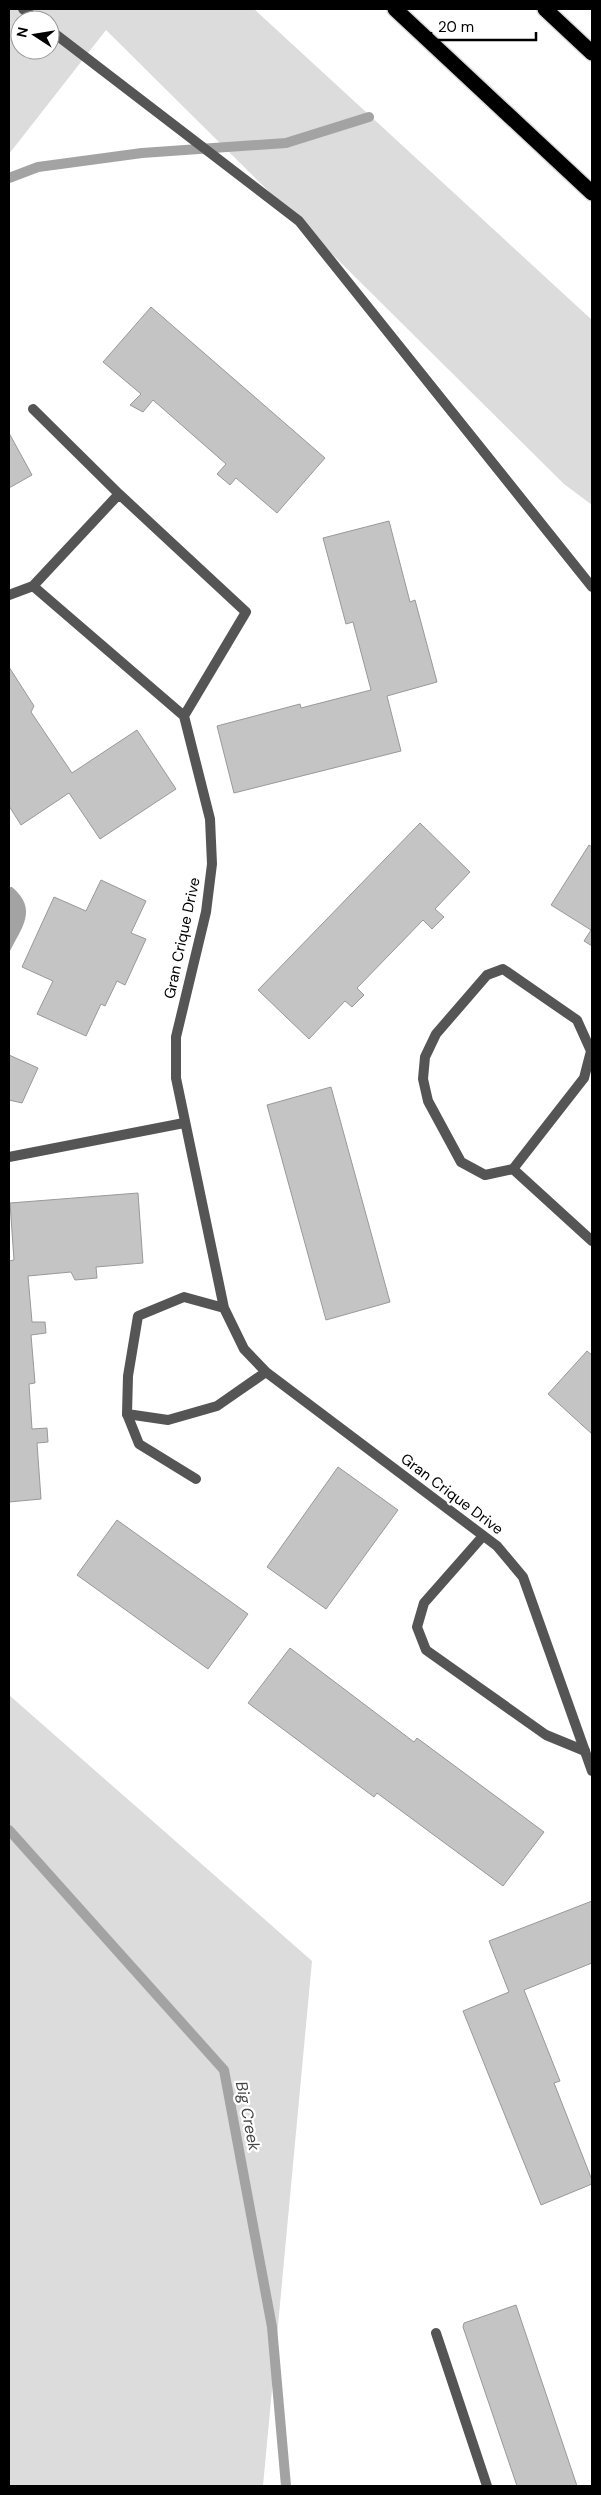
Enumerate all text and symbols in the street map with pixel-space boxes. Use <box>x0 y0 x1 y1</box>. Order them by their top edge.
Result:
north arrow <box>10 10 60 60</box>
scale bar <box>431 10 536 42</box>
text: 20 m <box>438 17 474 37</box>
text: N <box>12 25 32 39</box>
street label: Gran Crique Drive <box>159 875 205 1001</box>
street label: Gran Crique Drive <box>397 1449 507 1539</box>
water label: Big Creek <box>231 2079 265 2153</box>

